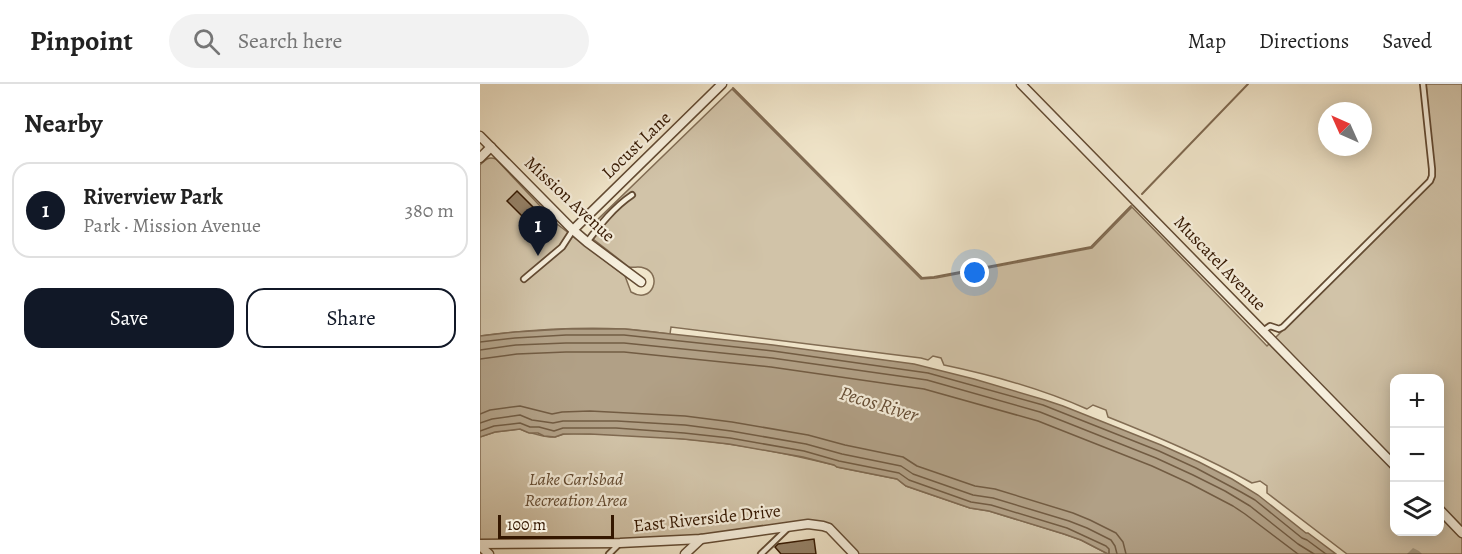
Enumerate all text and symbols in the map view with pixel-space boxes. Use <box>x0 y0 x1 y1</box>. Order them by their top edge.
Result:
search box <box>169 14 589 68</box>
text: Pinpoint <box>30 22 133 60</box>
icon: search <box>190 25 223 58</box>
text: Search here <box>238 26 342 56</box>
text: Map <box>1188 27 1226 55</box>
text: Directions <box>1259 27 1349 55</box>
text: Saved <box>1382 27 1432 55</box>
north arrow <box>1318 102 1372 156</box>
text: Nearby <box>24 106 103 141</box>
street label: Locust Lane <box>596 106 676 184</box>
street label: Mission Avenue <box>520 151 620 247</box>
text: Riverview Park <box>83 182 223 212</box>
text: 1 <box>42 197 49 224</box>
text: 380 m <box>405 197 454 224</box>
pin: 1 <box>518 206 558 256</box>
street label: Muscatel Avenue <box>1169 210 1271 316</box>
text: Park · Mission Avenue <box>83 212 261 239</box>
your location <box>960 258 989 287</box>
button: Save <box>24 288 234 348</box>
button: Share <box>246 288 456 348</box>
map controls <box>1390 374 1444 536</box>
button: + <box>1390 374 1444 428</box>
water label: Pecos River <box>836 379 923 429</box>
button: − <box>1390 428 1444 482</box>
park label: Lake Carlsbad Recreation Area <box>524 467 628 512</box>
button: layers <box>1390 482 1444 536</box>
street label: East Riverside Drive <box>632 498 782 538</box>
scale bar <box>498 512 614 540</box>
text: 100 m <box>507 514 546 536</box>

